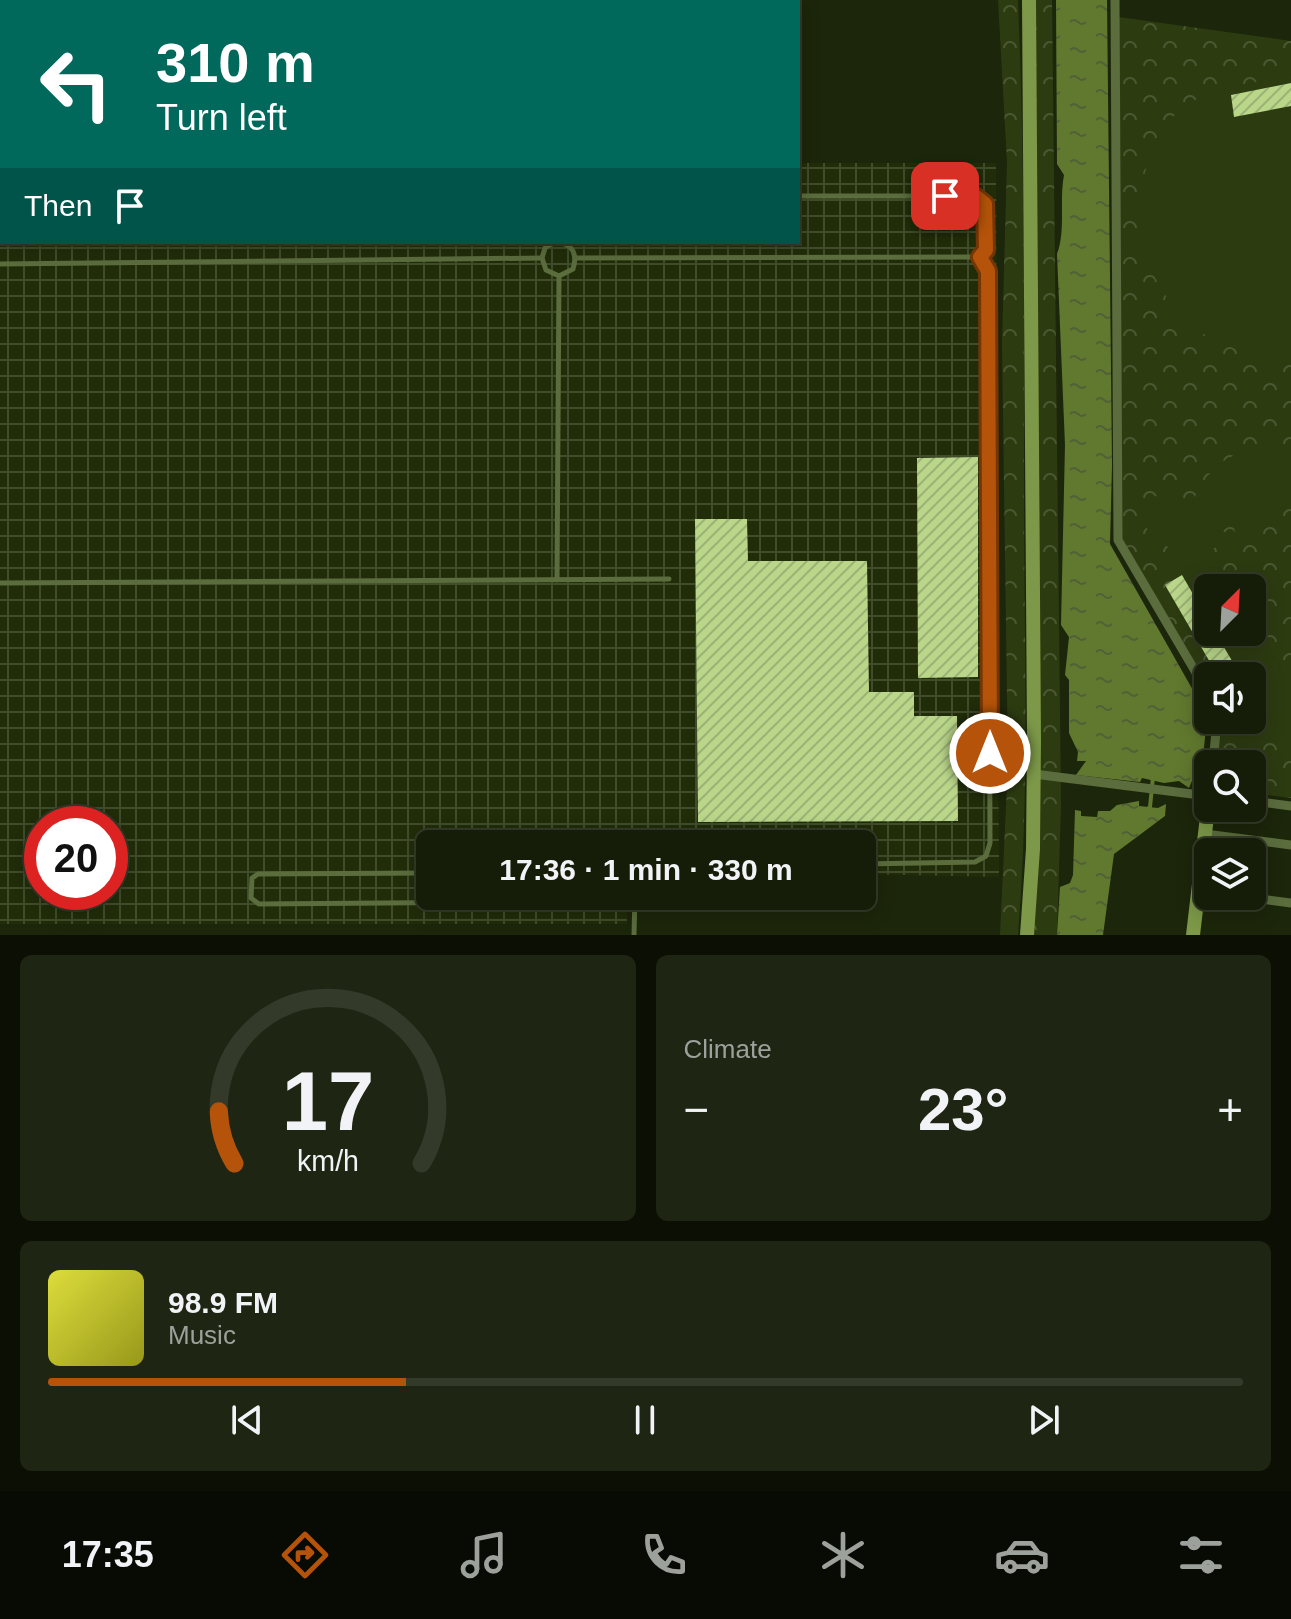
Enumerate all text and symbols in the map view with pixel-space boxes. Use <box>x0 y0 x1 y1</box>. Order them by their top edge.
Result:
text: 310 m <box>156 31 315 94</box>
icon: left <box>24 32 128 136</box>
text: Turn left <box>156 97 287 138</box>
pin <box>911 162 979 230</box>
icon: arrive <box>923 174 967 218</box>
icon: arrive <box>108 184 152 228</box>
text: Then <box>24 189 92 222</box>
north arrow <box>1194 574 1266 646</box>
map controls <box>1194 574 1266 910</box>
button: sound <box>1194 662 1266 734</box>
position arrow <box>948 711 1032 795</box>
button: search <box>1194 750 1266 822</box>
speed limit sign: 20 <box>24 806 128 910</box>
button: layers <box>1194 838 1266 910</box>
text: 17:36 · 1 min · 330 m <box>499 853 793 886</box>
text: Climate <box>684 1034 772 1064</box>
text: 17 <box>281 1055 374 1148</box>
text: 23° <box>918 1076 1009 1143</box>
text: − <box>684 1085 709 1134</box>
text: + <box>1217 1085 1243 1134</box>
text: km/h <box>297 1145 359 1177</box>
text: 98.9 FM <box>168 1286 278 1319</box>
text: Music <box>168 1320 236 1350</box>
icon: previous <box>225 1398 269 1442</box>
icon: pause <box>623 1398 667 1442</box>
icon: next <box>1022 1398 1066 1442</box>
icon: directions <box>277 1527 333 1583</box>
icon: music <box>456 1527 512 1583</box>
icon: phone <box>636 1527 692 1583</box>
icon: climate <box>815 1527 871 1583</box>
icon: car <box>994 1527 1050 1583</box>
icon: filters <box>1173 1527 1229 1583</box>
text: 17:35 <box>62 1534 154 1575</box>

